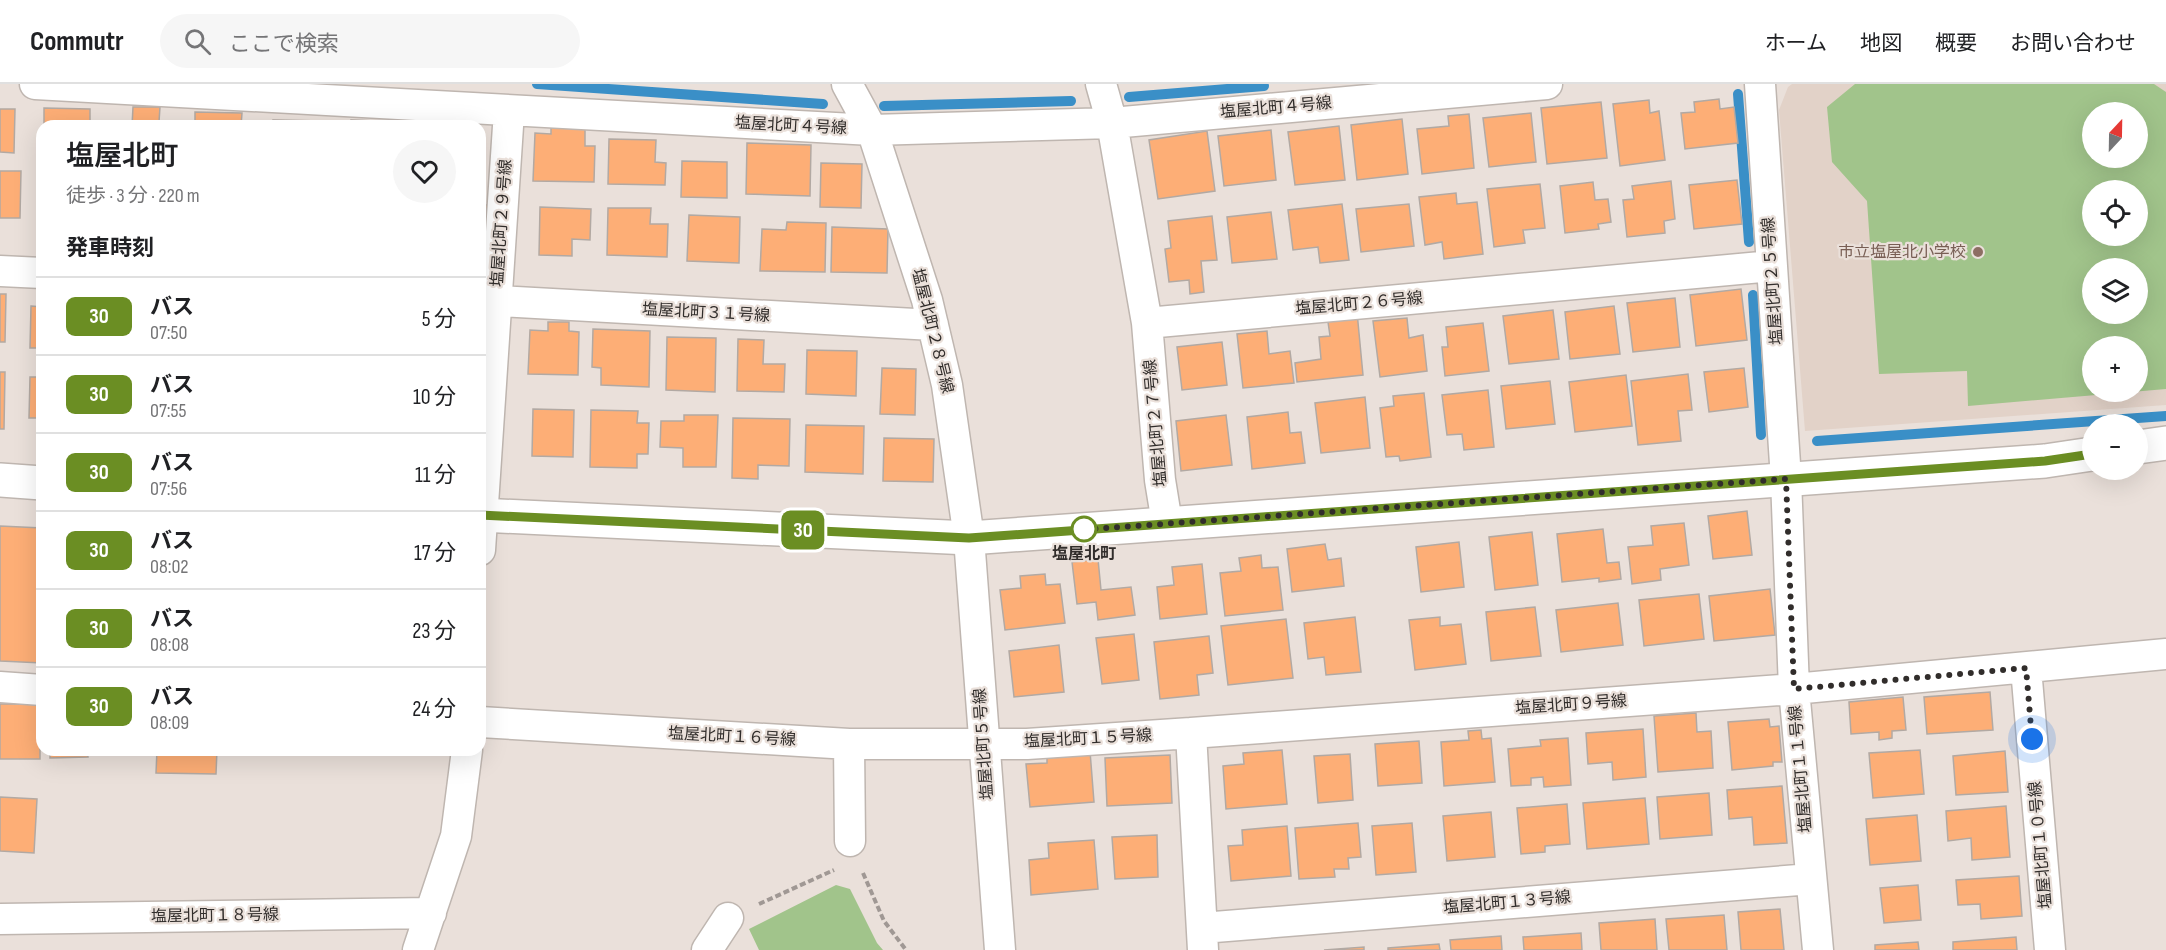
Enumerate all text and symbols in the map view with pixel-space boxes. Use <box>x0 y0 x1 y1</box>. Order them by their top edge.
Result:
search box <box>160 14 580 68</box>
text: Commutr <box>30 25 124 58</box>
icon: search <box>181 25 214 58</box>
text: ここで検索 <box>229 31 339 58</box>
text: ホーム <box>1765 31 1827 56</box>
text: 地図 <box>1860 31 1902 56</box>
text: 概要 <box>1935 31 1977 56</box>
text: お問い合わせ <box>2010 31 2136 56</box>
street label: 塩屋北町４号線 <box>1219 94 1333 122</box>
north arrow <box>2082 102 2148 168</box>
map controls <box>2082 102 2148 480</box>
street label: 塩屋北町４号線 <box>735 114 847 138</box>
text: 塩屋北町 <box>66 140 178 173</box>
button: heart <box>393 140 456 203</box>
street label: 塩屋北町２９号線 <box>488 158 516 288</box>
button: locate <box>2082 180 2148 246</box>
text: 徒歩 · 3 分 · 220 m <box>66 184 200 208</box>
street label: 塩屋北町２５号線 <box>1759 216 1787 346</box>
text: 発車時刻 <box>66 235 154 262</box>
place label: 市立塩屋北小学校 <box>1838 243 1966 262</box>
marker: 市立塩屋北小学校 <box>1971 245 1985 259</box>
button: layers <box>2082 258 2148 324</box>
street label: 塩屋北町２８号線 <box>907 267 957 395</box>
street label: 塩屋北町２６号線 <box>1294 289 1424 319</box>
text: バス <box>150 294 194 321</box>
street label: 塩屋北町３１号線 <box>642 300 770 326</box>
text: 30 <box>89 304 109 329</box>
text: 5 分 <box>422 306 456 333</box>
text: 07:50 <box>150 321 187 345</box>
button: + <box>2082 336 2148 402</box>
street label: 塩屋北町２７号線 <box>1141 358 1171 488</box>
text: バス <box>150 372 194 399</box>
text: 30 <box>89 382 109 407</box>
text: 10 分 <box>413 384 456 411</box>
text: 07:55 <box>150 399 187 423</box>
button: − <box>2082 414 2148 480</box>
text: バス <box>150 450 194 477</box>
text: 30 <box>89 460 109 485</box>
text: 11 分 <box>415 462 456 489</box>
text: 07:56 <box>150 477 187 501</box>
line badge: 30 <box>776 510 830 550</box>
marker: 塩屋北町 <box>1071 516 1097 542</box>
text: 30 <box>793 518 813 543</box>
text: バス <box>150 528 194 555</box>
text: 30 <box>89 538 109 563</box>
text: 17 分 <box>414 540 456 567</box>
place label: 塩屋北町 <box>1052 544 1116 564</box>
text: 08:02 <box>150 555 189 579</box>
text: バス <box>150 606 194 633</box>
text: 30 <box>89 616 109 641</box>
text: 23 分 <box>412 618 456 645</box>
text: 08:08 <box>150 633 189 657</box>
text: バス <box>150 684 194 711</box>
street label: 塩屋北町５号線 <box>971 687 997 801</box>
street label: 塩屋北町９号線 <box>1514 692 1628 718</box>
text: 30 <box>89 694 109 719</box>
text: 24 分 <box>412 696 456 723</box>
street label: 塩屋北町１１号線 <box>1786 704 1816 834</box>
text: 08:09 <box>150 711 189 735</box>
street label: 塩屋北町１６号線 <box>668 724 796 750</box>
your location <box>2017 724 2047 754</box>
street label: 塩屋北町１５号線 <box>1024 726 1152 752</box>
street label: 塩屋北町１０号線 <box>2026 780 2056 910</box>
street label: 塩屋北町１３号線 <box>1442 888 1572 918</box>
street label: 塩屋北町１８号線 <box>151 905 279 927</box>

